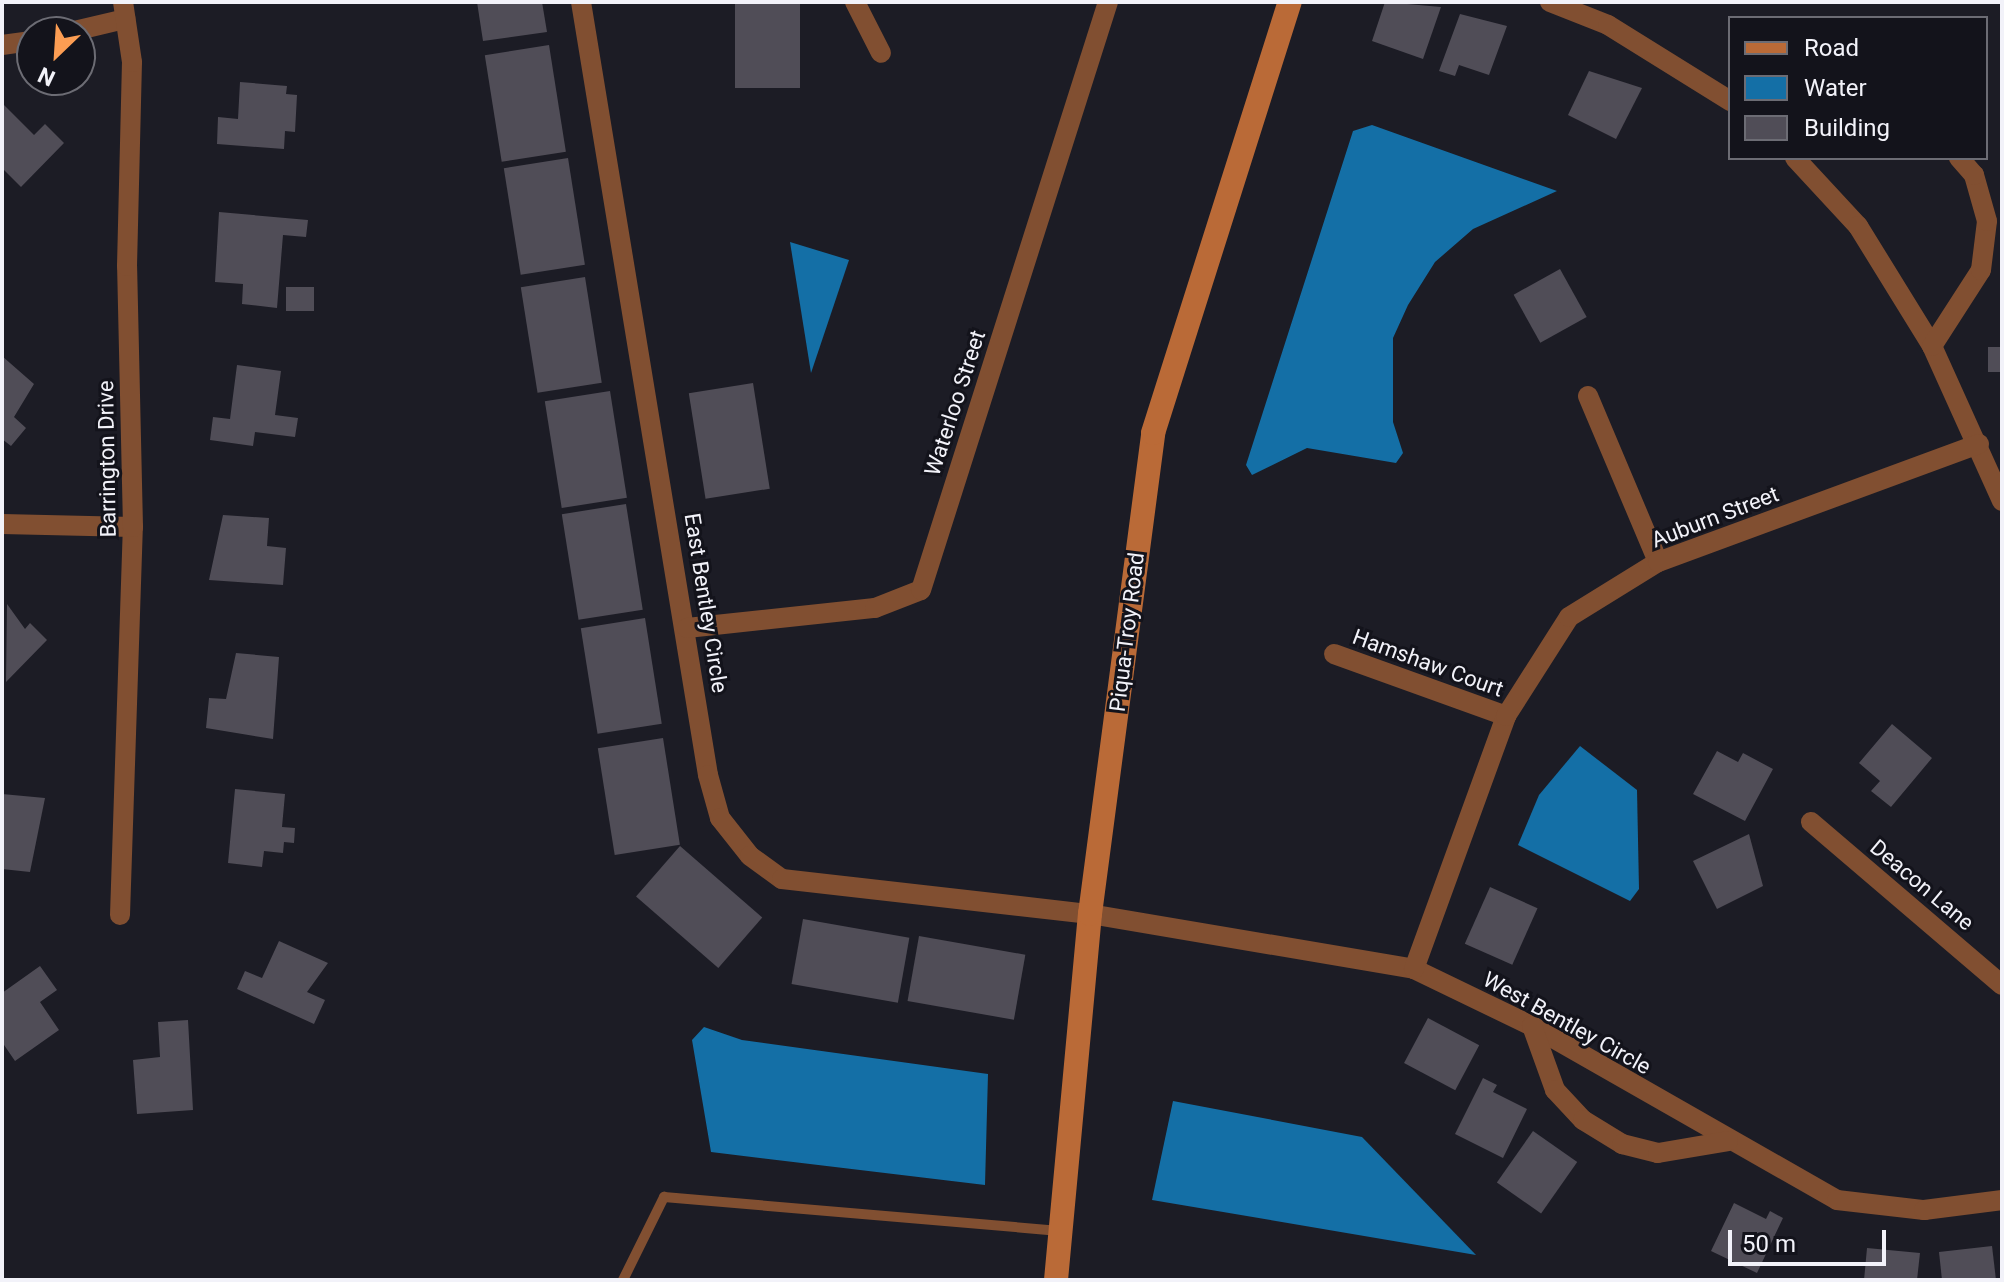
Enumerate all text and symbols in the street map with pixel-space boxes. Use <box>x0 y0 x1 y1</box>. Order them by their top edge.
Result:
north arrow <box>16 16 96 96</box>
legend <box>1728 16 1988 160</box>
text: Road <box>1804 34 1859 62</box>
text: N <box>34 62 59 91</box>
text: Water <box>1804 74 1867 102</box>
text: Building <box>1804 114 1890 142</box>
street label: Waterloo Street <box>919 327 991 479</box>
street label: Barrington Drive <box>92 380 122 538</box>
street label: Auburn Street <box>1648 481 1782 553</box>
street label: East Bentley Circle <box>679 511 733 695</box>
street label: Piqua-Troy Road <box>1104 551 1150 713</box>
street label: Hamshaw Court <box>1349 623 1507 703</box>
street label: Deacon Lane <box>1865 834 1979 936</box>
street label: West Bentley Circle <box>1478 966 1656 1080</box>
scale bar <box>1732 1214 1890 1264</box>
text: 50 m <box>1742 1230 1796 1258</box>

